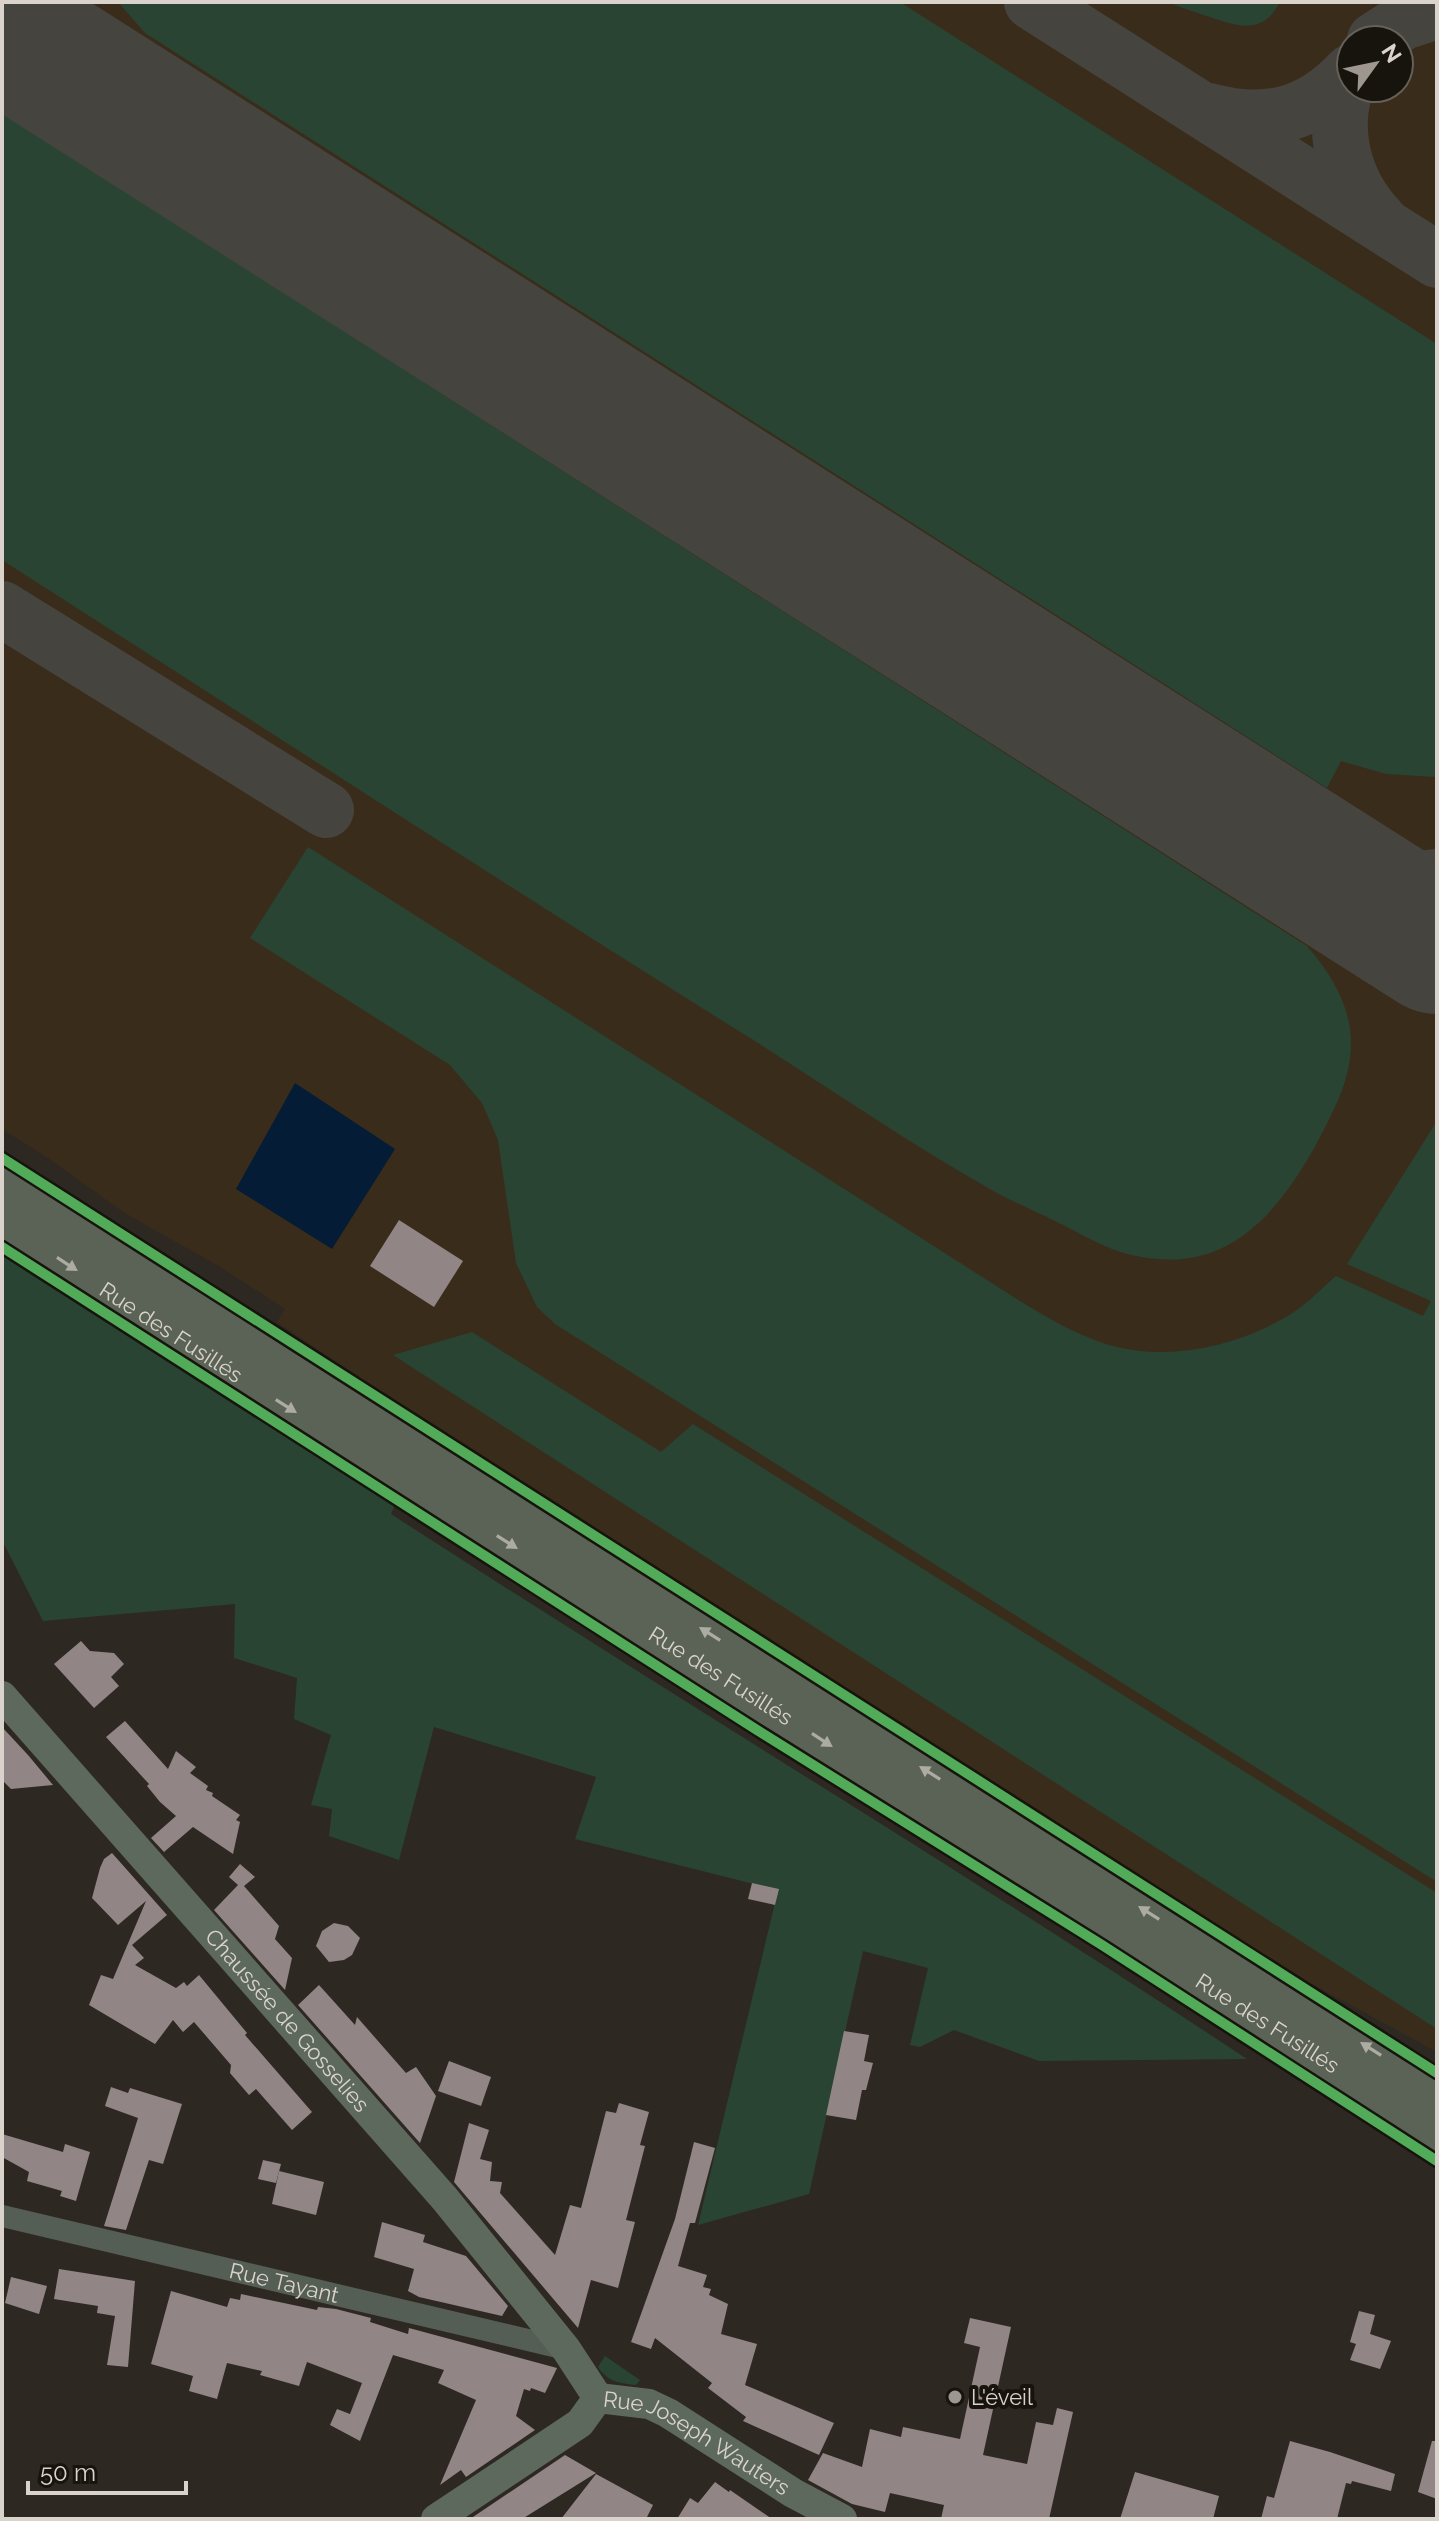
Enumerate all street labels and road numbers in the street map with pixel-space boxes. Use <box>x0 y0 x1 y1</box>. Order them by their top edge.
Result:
street label: Rue des Fusillés <box>95 1276 248 1388</box>
street label: Rue des Fusillés <box>644 1621 798 1730</box>
street label: Chaussée de Gosselies <box>200 1923 375 2117</box>
street label: Rue des Fusillés <box>1191 1968 1344 2078</box>
street label: Rue Tayant <box>227 2257 342 2308</box>
street label: Rue Joseph Wauters <box>602 2386 795 2501</box>

